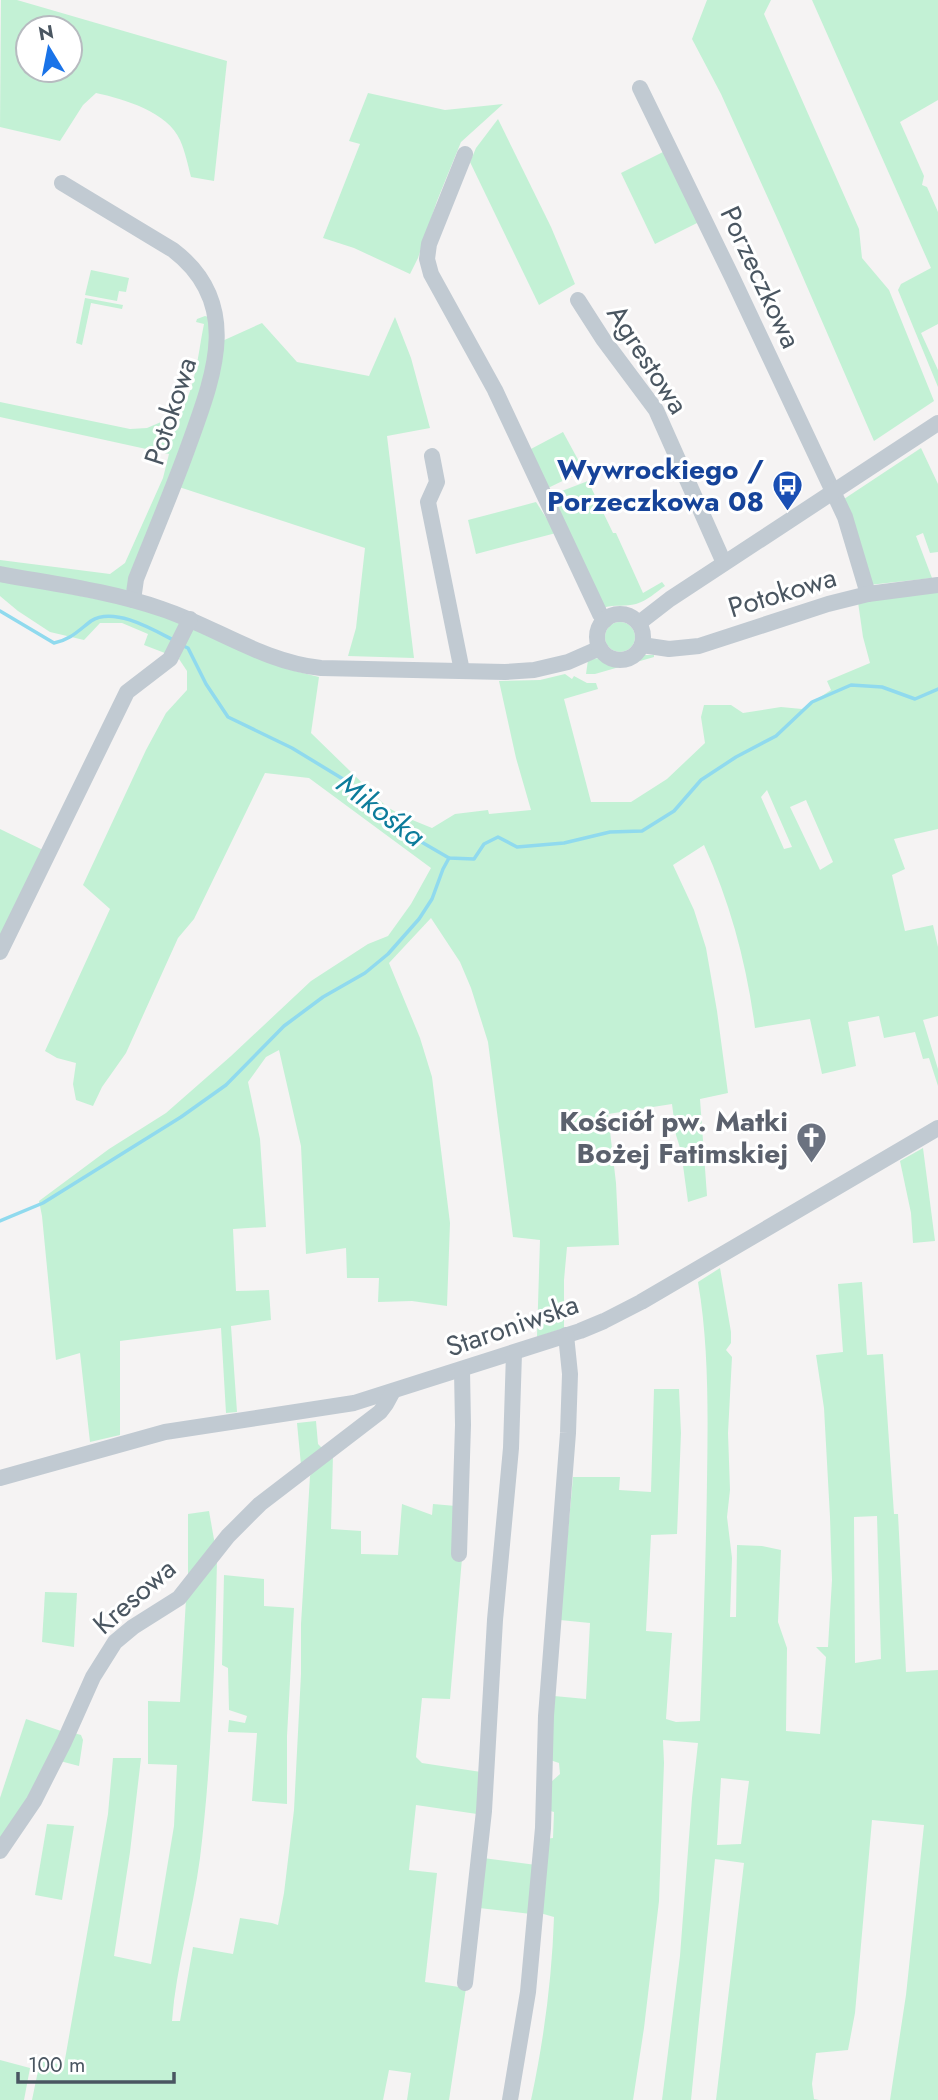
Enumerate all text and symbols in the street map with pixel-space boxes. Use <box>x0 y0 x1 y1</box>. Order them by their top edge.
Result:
north arrow <box>14 14 84 84</box>
text: N <box>36 18 56 47</box>
street label: Porzeczkowa <box>710 199 811 355</box>
street label: Agrestowa <box>597 296 698 422</box>
street label: Potokowa <box>134 352 207 470</box>
place label: Wywrockiego / Porzeczkowa 08 <box>547 449 764 522</box>
bus stop icon: Wywrockiego / Porzeczkowa 08 <box>770 468 804 512</box>
street label: Potokowa <box>723 557 841 628</box>
water label: Mikośka <box>328 762 435 857</box>
place label: Kościół pw. Matki Bożej Fatimskiej <box>559 1101 788 1174</box>
church icon: Kościół pw. Matki Bożej Fatimskiej <box>794 1120 828 1164</box>
street label: Staroniwska <box>440 1284 584 1367</box>
street label: Kresowa <box>84 1549 185 1644</box>
scale bar <box>18 2040 173 2084</box>
text: 100 m <box>28 2050 85 2080</box>

